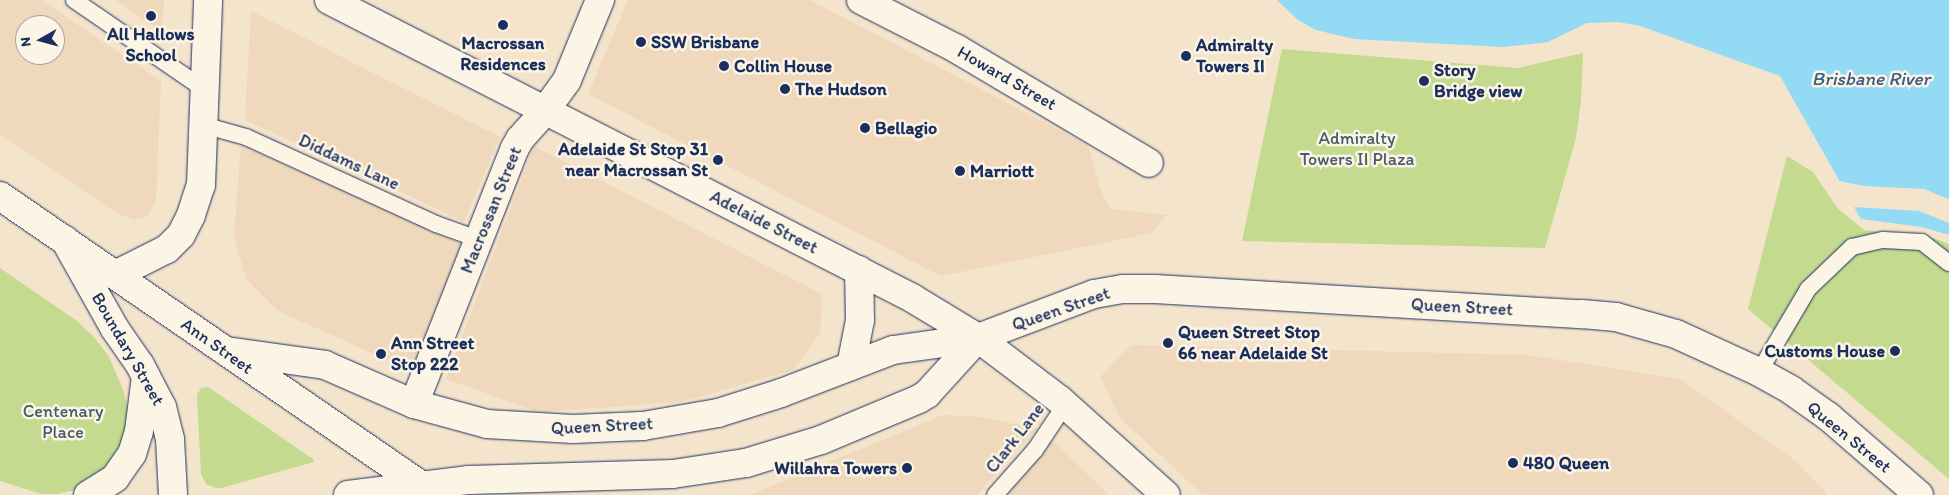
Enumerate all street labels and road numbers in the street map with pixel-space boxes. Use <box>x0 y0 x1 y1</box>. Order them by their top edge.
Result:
street label: Howard Street <box>954 41 1060 115</box>
street label: Diddams Lane <box>295 129 403 195</box>
street label: Macrossan Street <box>456 144 526 276</box>
street label: Adelaide Street <box>706 185 822 259</box>
street label: Queen Street <box>1009 282 1113 336</box>
street label: Boundary Street <box>87 289 169 409</box>
street label: Queen Street <box>1410 294 1514 320</box>
street label: Ann Street <box>177 313 257 379</box>
street label: Queen Street <box>1803 397 1895 477</box>
street label: Clark Lane <box>981 399 1049 477</box>
street label: Queen Street <box>550 413 654 439</box>

